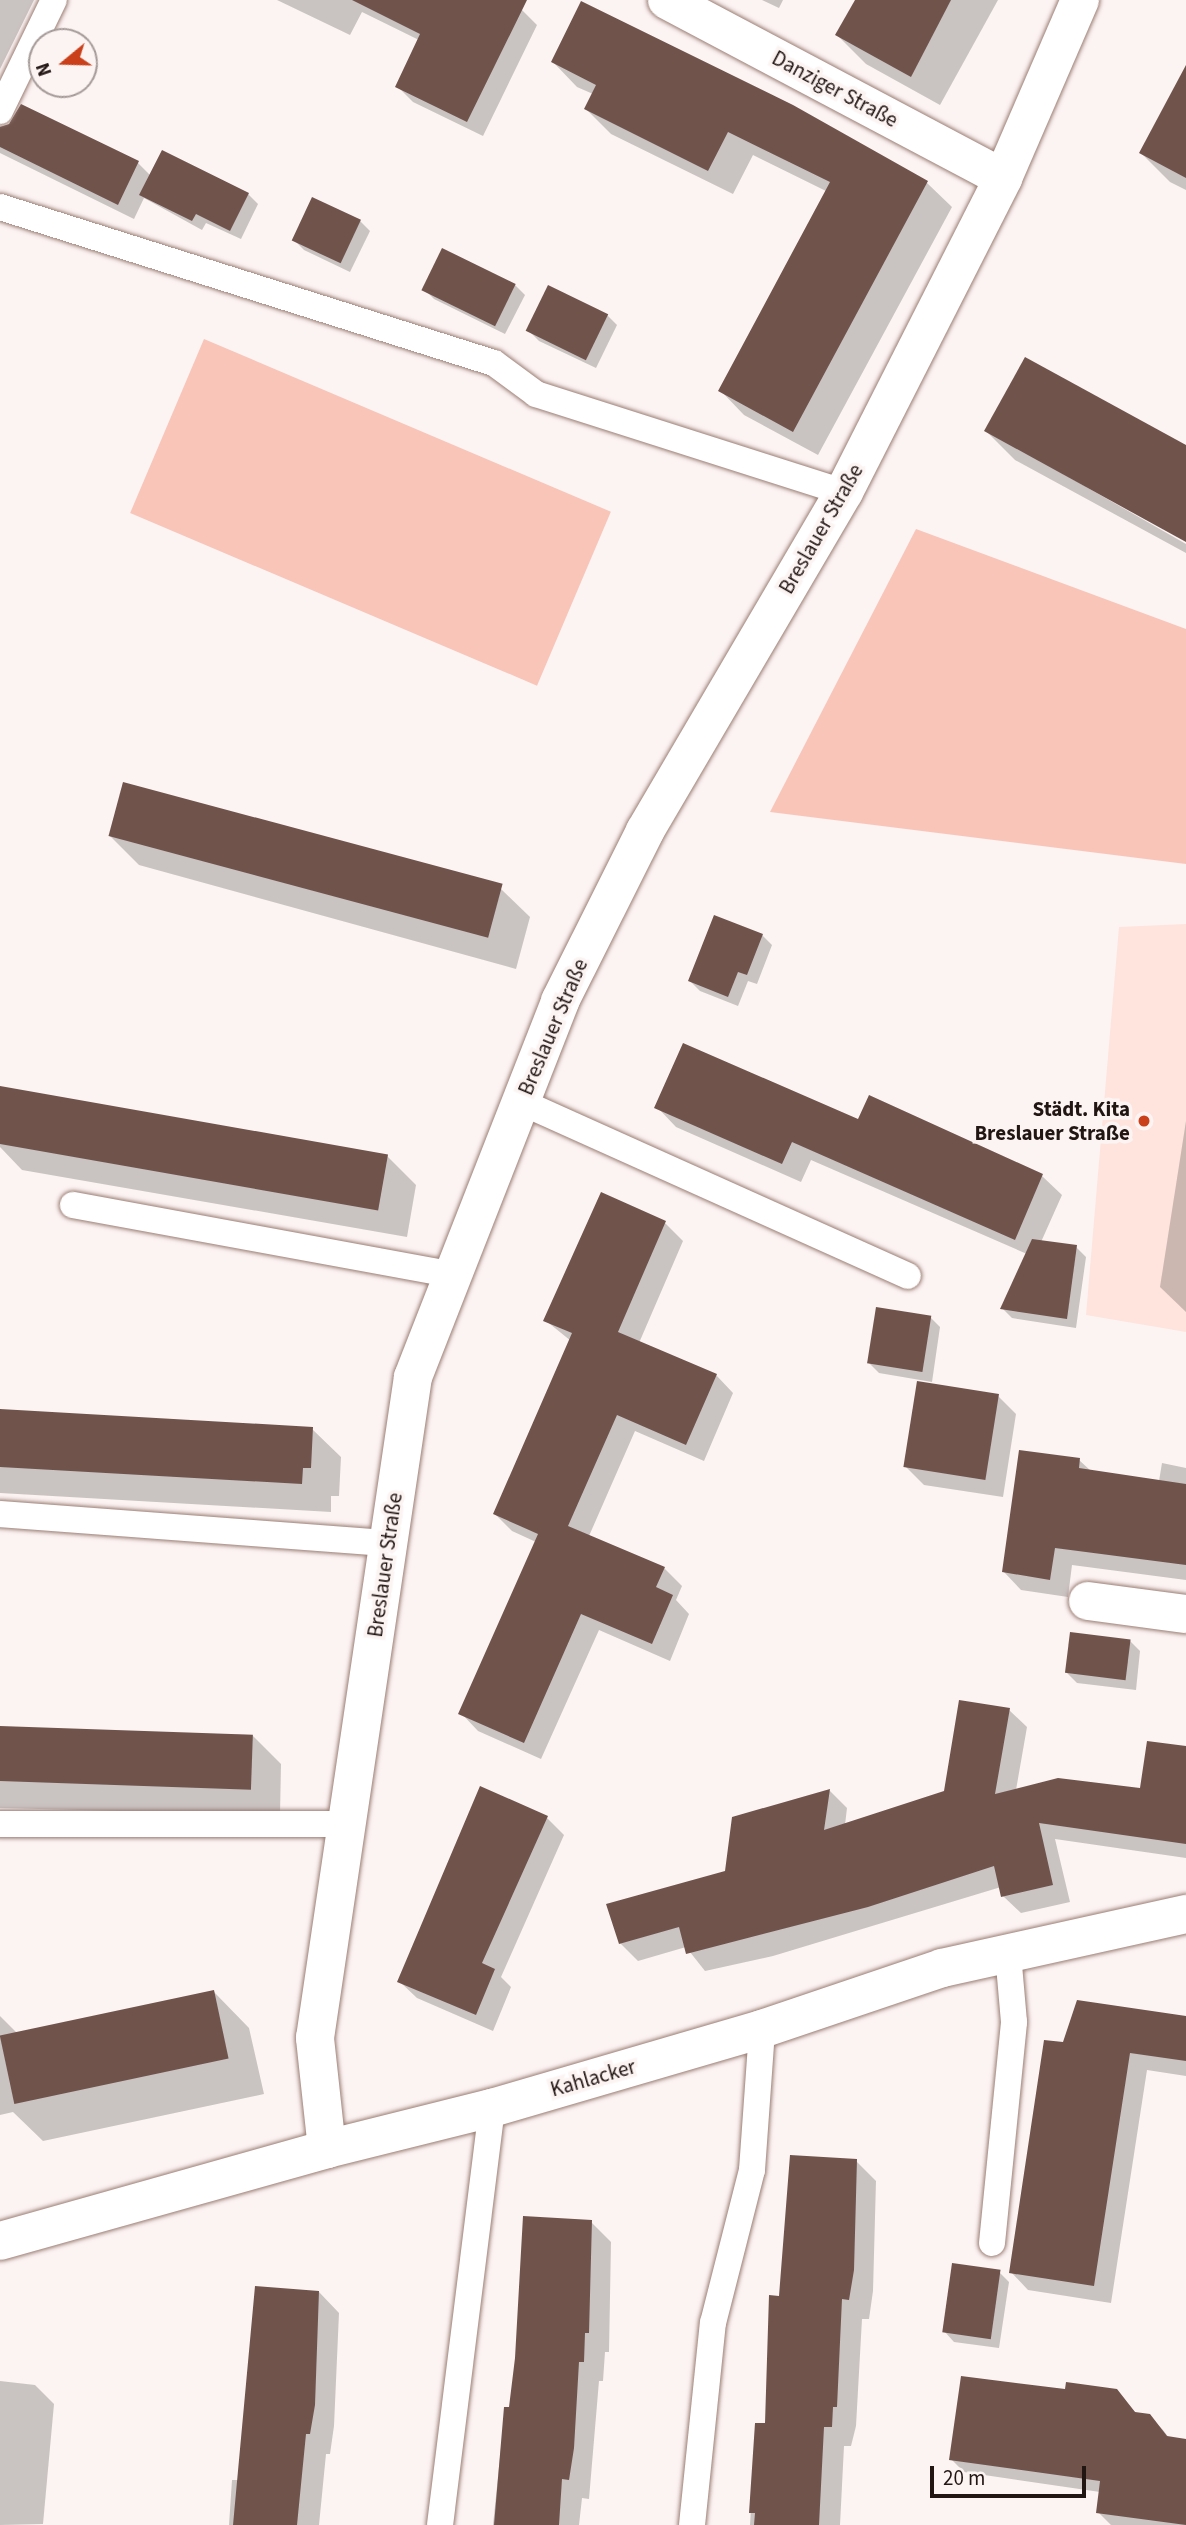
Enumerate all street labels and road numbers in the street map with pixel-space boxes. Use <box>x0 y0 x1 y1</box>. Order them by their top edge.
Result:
street label: Danziger Straße <box>768 45 902 133</box>
street label: Breslauer Straße <box>774 460 868 598</box>
street label: Breslauer Straße <box>513 955 593 1099</box>
street label: Breslauer Straße <box>362 1491 408 1639</box>
street label: Kahlacker <box>548 2054 638 2102</box>

